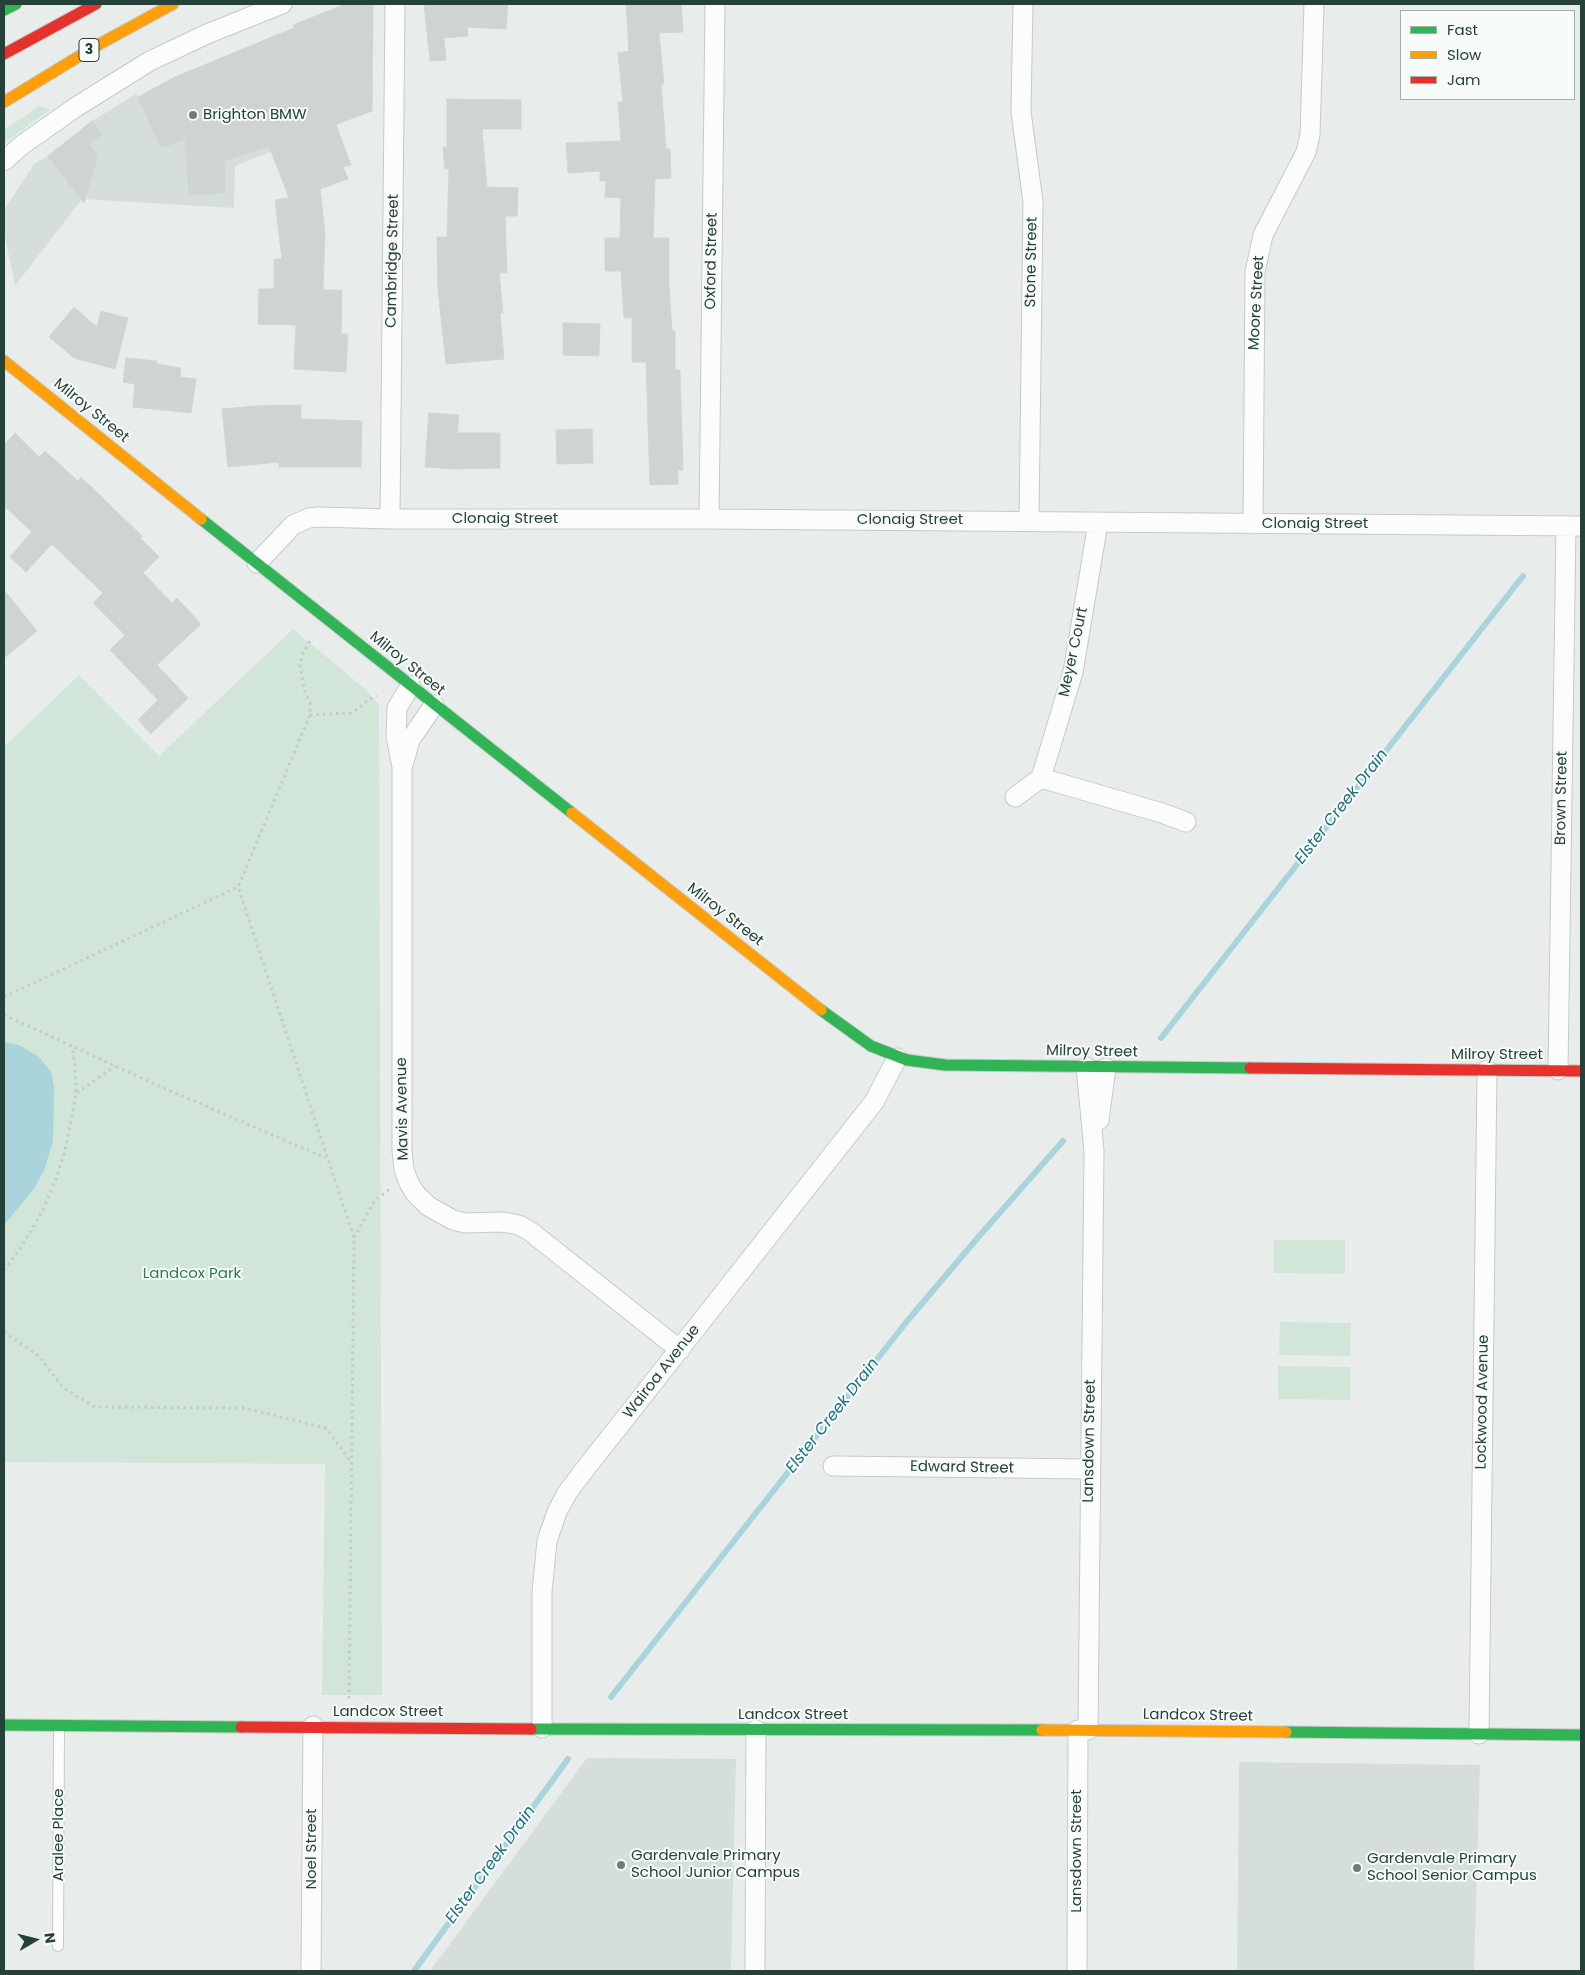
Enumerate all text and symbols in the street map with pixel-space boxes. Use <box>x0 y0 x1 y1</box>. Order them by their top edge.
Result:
legend <box>1400 10 1575 100</box>
text: Fast <box>1447 19 1478 40</box>
road number: 3 <box>79 38 99 62</box>
text: Slow <box>1447 44 1481 65</box>
text: Jam <box>1447 69 1481 90</box>
place label: Brighton BMW <box>203 106 307 124</box>
marker: Brighton BMW <box>187 109 199 121</box>
street label: Cambridge Street <box>383 194 403 328</box>
street label: Oxford Street <box>702 212 722 310</box>
street label: Stone Street <box>1022 217 1042 307</box>
street label: Moore Street <box>1246 255 1268 351</box>
street label: Milroy Street <box>50 375 132 447</box>
street label: Clonaig Street <box>452 510 558 528</box>
street label: Clonaig Street <box>857 511 963 529</box>
street label: Clonaig Street <box>1262 515 1368 533</box>
street label: Meyer Court <box>1056 605 1092 699</box>
street label: Milroy Street <box>366 628 448 700</box>
water label: Elster Creek Drain <box>1291 746 1393 868</box>
street label: Brown Street <box>1552 751 1572 845</box>
street label: Milroy Street <box>683 880 767 950</box>
street label: Milroy Street <box>1046 1042 1138 1062</box>
street label: Milroy Street <box>1451 1046 1543 1064</box>
street label: Mavis Avenue <box>393 1057 413 1161</box>
park label: Landcox Park <box>143 1265 241 1283</box>
street label: Wairoa Avenue <box>620 1321 704 1423</box>
street label: Lockwood Avenue <box>1473 1334 1493 1470</box>
water label: Elster Creek Drain <box>782 1355 884 1477</box>
street label: Lansdown Street <box>1080 1379 1100 1503</box>
street label: Edward Street <box>910 1458 1014 1478</box>
street label: Landcox Street <box>333 1703 443 1721</box>
street label: Landcox Street <box>738 1706 848 1724</box>
street label: Landcox Street <box>1143 1706 1253 1726</box>
street label: Aralee Place <box>50 1788 68 1882</box>
street label: Lansdown Street <box>1068 1789 1086 1913</box>
water label: Elster Creek Drain <box>442 1803 540 1927</box>
street label: Noel Street <box>303 1808 321 1890</box>
place label: Gardenvale Primary School Junior Campus <box>631 1847 800 1882</box>
place label: Gardenvale Primary School Senior Campus <box>1367 1850 1537 1885</box>
marker: Gardenvale Primary School Junior Campus <box>615 1859 627 1871</box>
marker: Gardenvale Primary School Senior Campus <box>1351 1862 1363 1874</box>
north arrow <box>10 1915 60 1965</box>
text: N <box>39 1931 60 1945</box>

